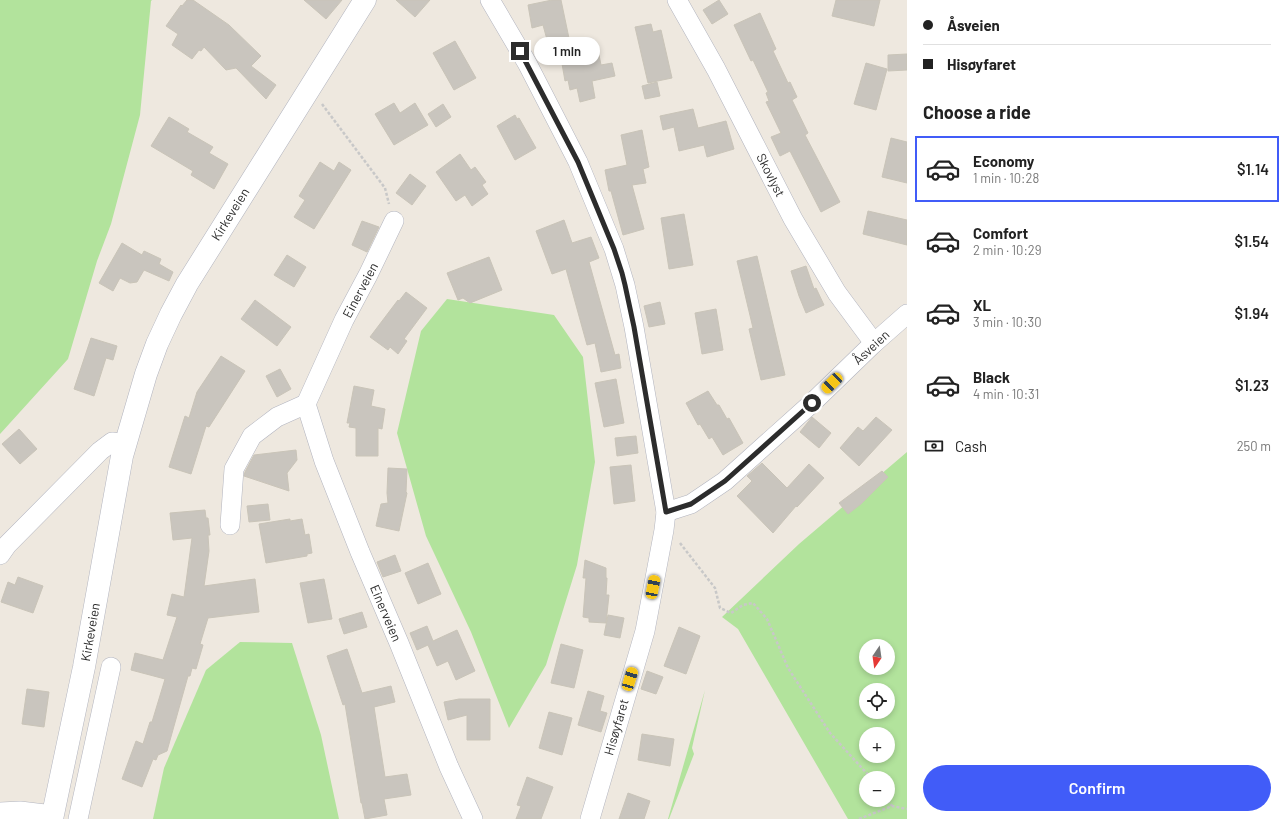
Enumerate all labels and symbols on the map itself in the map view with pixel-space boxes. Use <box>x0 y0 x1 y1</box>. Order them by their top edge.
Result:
callout: 1 min <box>534 37 600 65</box>
route end <box>511 42 529 60</box>
street label: Skovlyst <box>753 151 789 199</box>
street label: Kirkeveien <box>208 185 252 243</box>
street label: Einerveien <box>339 260 381 320</box>
street label: Åsveien <box>849 325 893 368</box>
car <box>819 370 845 396</box>
route start <box>803 394 821 412</box>
car <box>645 574 661 600</box>
street label: Einerveien <box>367 582 405 644</box>
street label: Kirkeveien <box>77 601 103 663</box>
north arrow <box>859 639 895 675</box>
car <box>621 666 639 692</box>
street label: Hisøyfaret <box>600 697 632 757</box>

